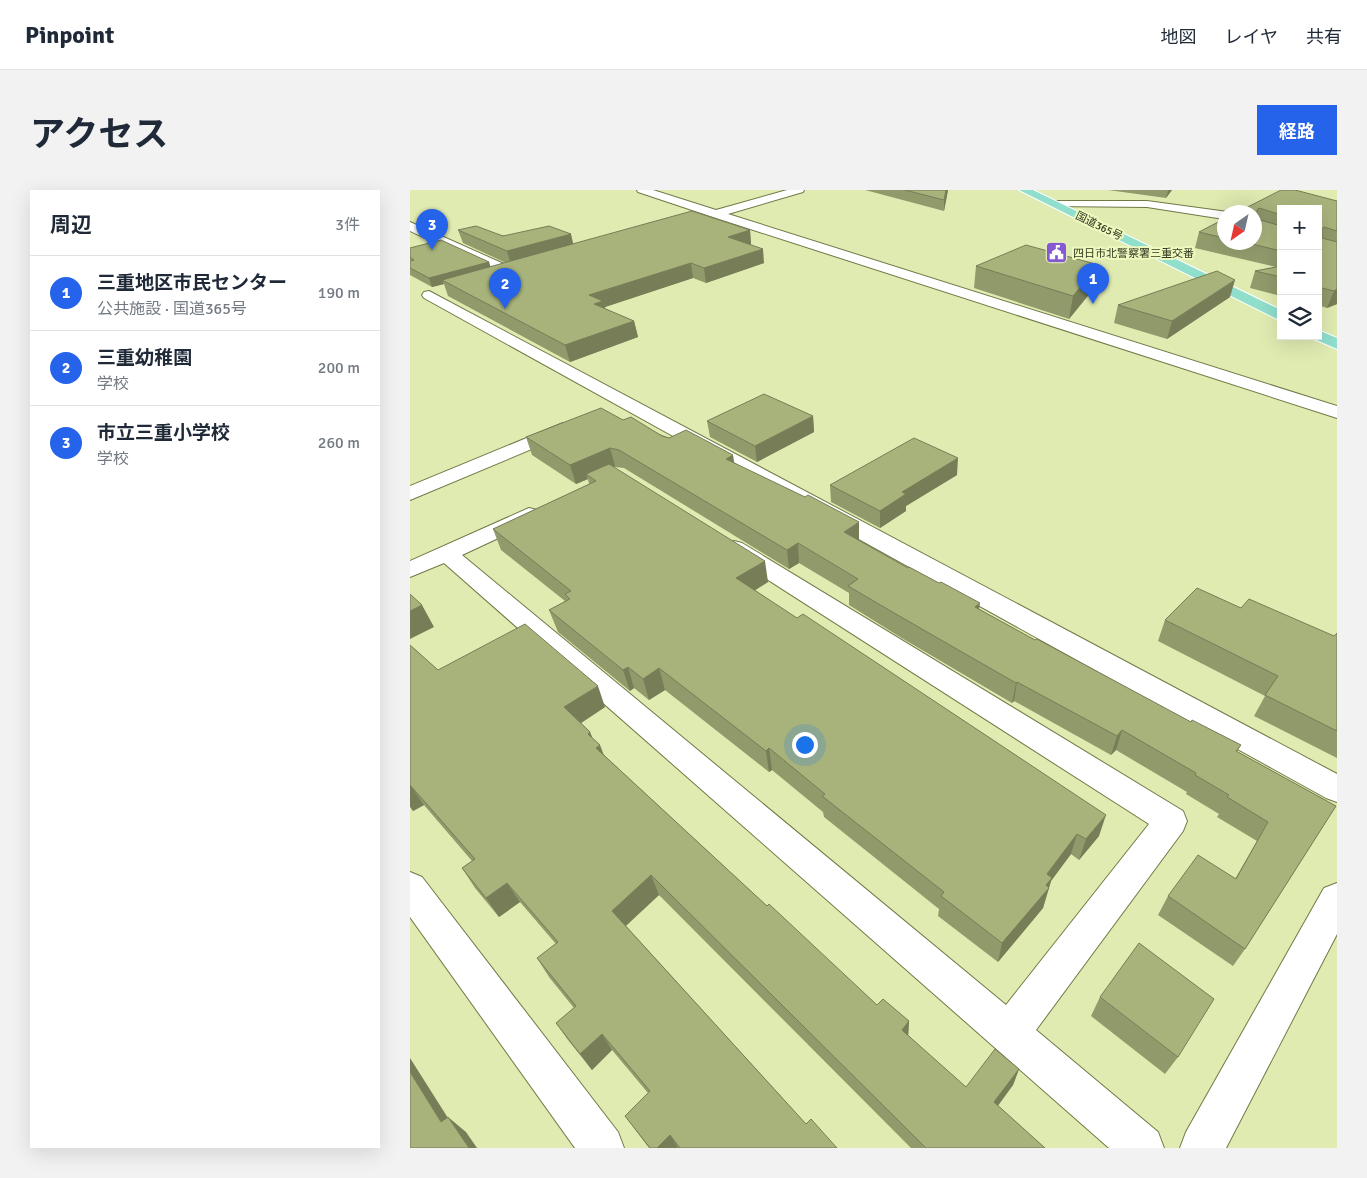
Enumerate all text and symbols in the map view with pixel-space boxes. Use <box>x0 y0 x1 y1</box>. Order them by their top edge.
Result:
text: Pinpoint <box>25 20 114 50</box>
text: 地図 <box>1161 26 1197 48</box>
text: レイヤ <box>1225 26 1278 48</box>
text: 共有 <box>1306 26 1342 48</box>
button: 経路 <box>1257 105 1337 155</box>
text: アクセス <box>30 113 168 156</box>
north arrow <box>1217 205 1262 250</box>
map controls <box>1277 205 1322 340</box>
button: + <box>1277 205 1322 250</box>
pin: 3 <box>416 209 448 250</box>
street label: 国道365号 <box>1073 209 1125 243</box>
text: 周辺 <box>50 212 92 238</box>
text: 3件 <box>335 215 360 235</box>
public building icon: 四日市北警察署三重交番 <box>1045 241 1069 265</box>
place label: 四日市北警察署三重交番 <box>1073 247 1194 260</box>
button: − <box>1277 250 1322 295</box>
pin: 1 <box>1077 263 1109 304</box>
pin: 2 <box>489 268 521 309</box>
text: 三重地区市民センター <box>97 271 287 295</box>
text: 1 <box>62 283 70 303</box>
text: 190 m <box>318 283 360 303</box>
button: layers <box>1277 295 1322 340</box>
text: 公共施設 · 国道365号 <box>97 299 247 319</box>
text: 三重幼稚園 <box>97 346 192 370</box>
text: 2 <box>62 358 70 378</box>
text: 200 m <box>318 358 360 378</box>
text: 学校 <box>97 374 129 394</box>
text: 市立三重小学校 <box>97 421 230 445</box>
text: 3 <box>62 433 70 453</box>
text: 260 m <box>318 433 360 453</box>
text: 学校 <box>97 449 129 469</box>
your location <box>792 732 818 758</box>

